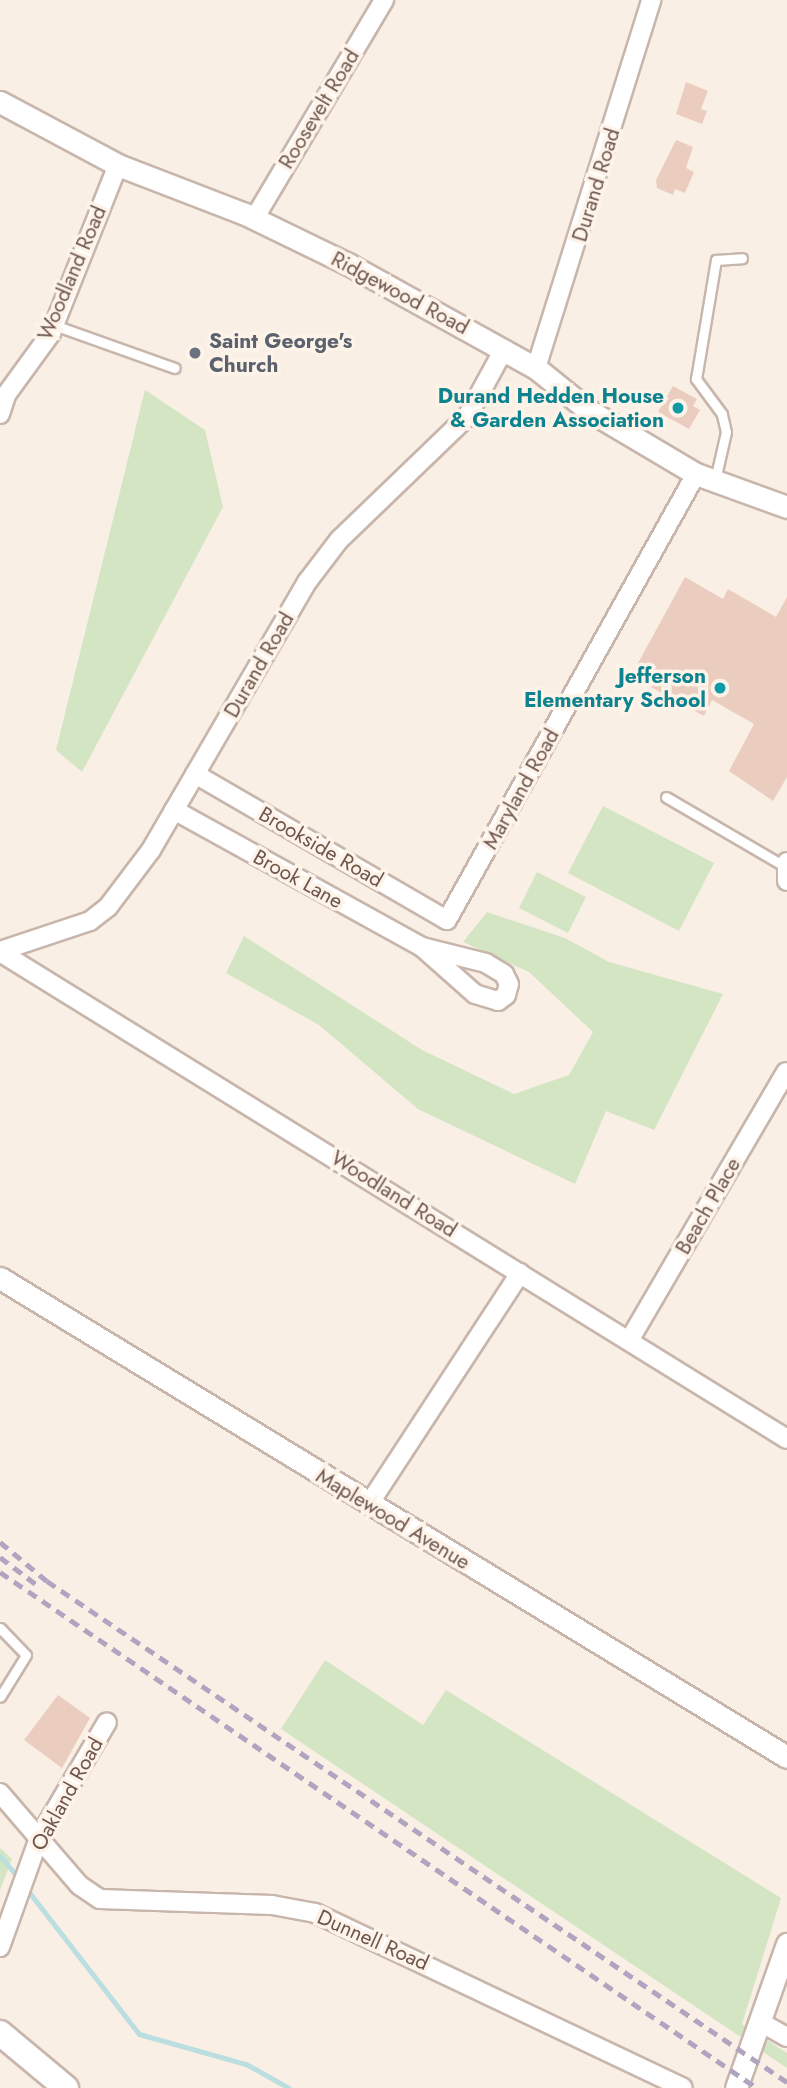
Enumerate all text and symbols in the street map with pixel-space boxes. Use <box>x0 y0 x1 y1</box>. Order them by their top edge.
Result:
street label: Roosevelt Road <box>273 45 365 173</box>
street label: Durand Road <box>567 125 625 245</box>
street label: Woodland Road <box>32 202 112 344</box>
street label: Ridgewood Road <box>327 246 473 340</box>
place label: Saint George's Church <box>209 328 352 378</box>
marker: Saint George's Church <box>187 345 203 361</box>
place label: Durand Hedden House & Garden Association <box>438 383 664 433</box>
marker: Durand Hedden House & Garden Association <box>670 400 686 416</box>
street label: Durand Road <box>219 608 299 722</box>
place label: Jefferson Elementary School <box>524 663 706 713</box>
marker: Jefferson Elementary School <box>712 680 728 696</box>
street label: Maryland Road <box>478 724 564 854</box>
street label: Brookside Road <box>254 801 388 893</box>
street label: Brook Lane <box>249 844 347 914</box>
street label: Woodland Road <box>326 1145 462 1243</box>
street label: Beach Place <box>670 1153 746 1259</box>
street label: Maplewood Avenue <box>312 1463 474 1575</box>
street label: Oakland Road <box>26 1733 108 1855</box>
street label: Dunnell Road <box>313 1904 433 1976</box>

